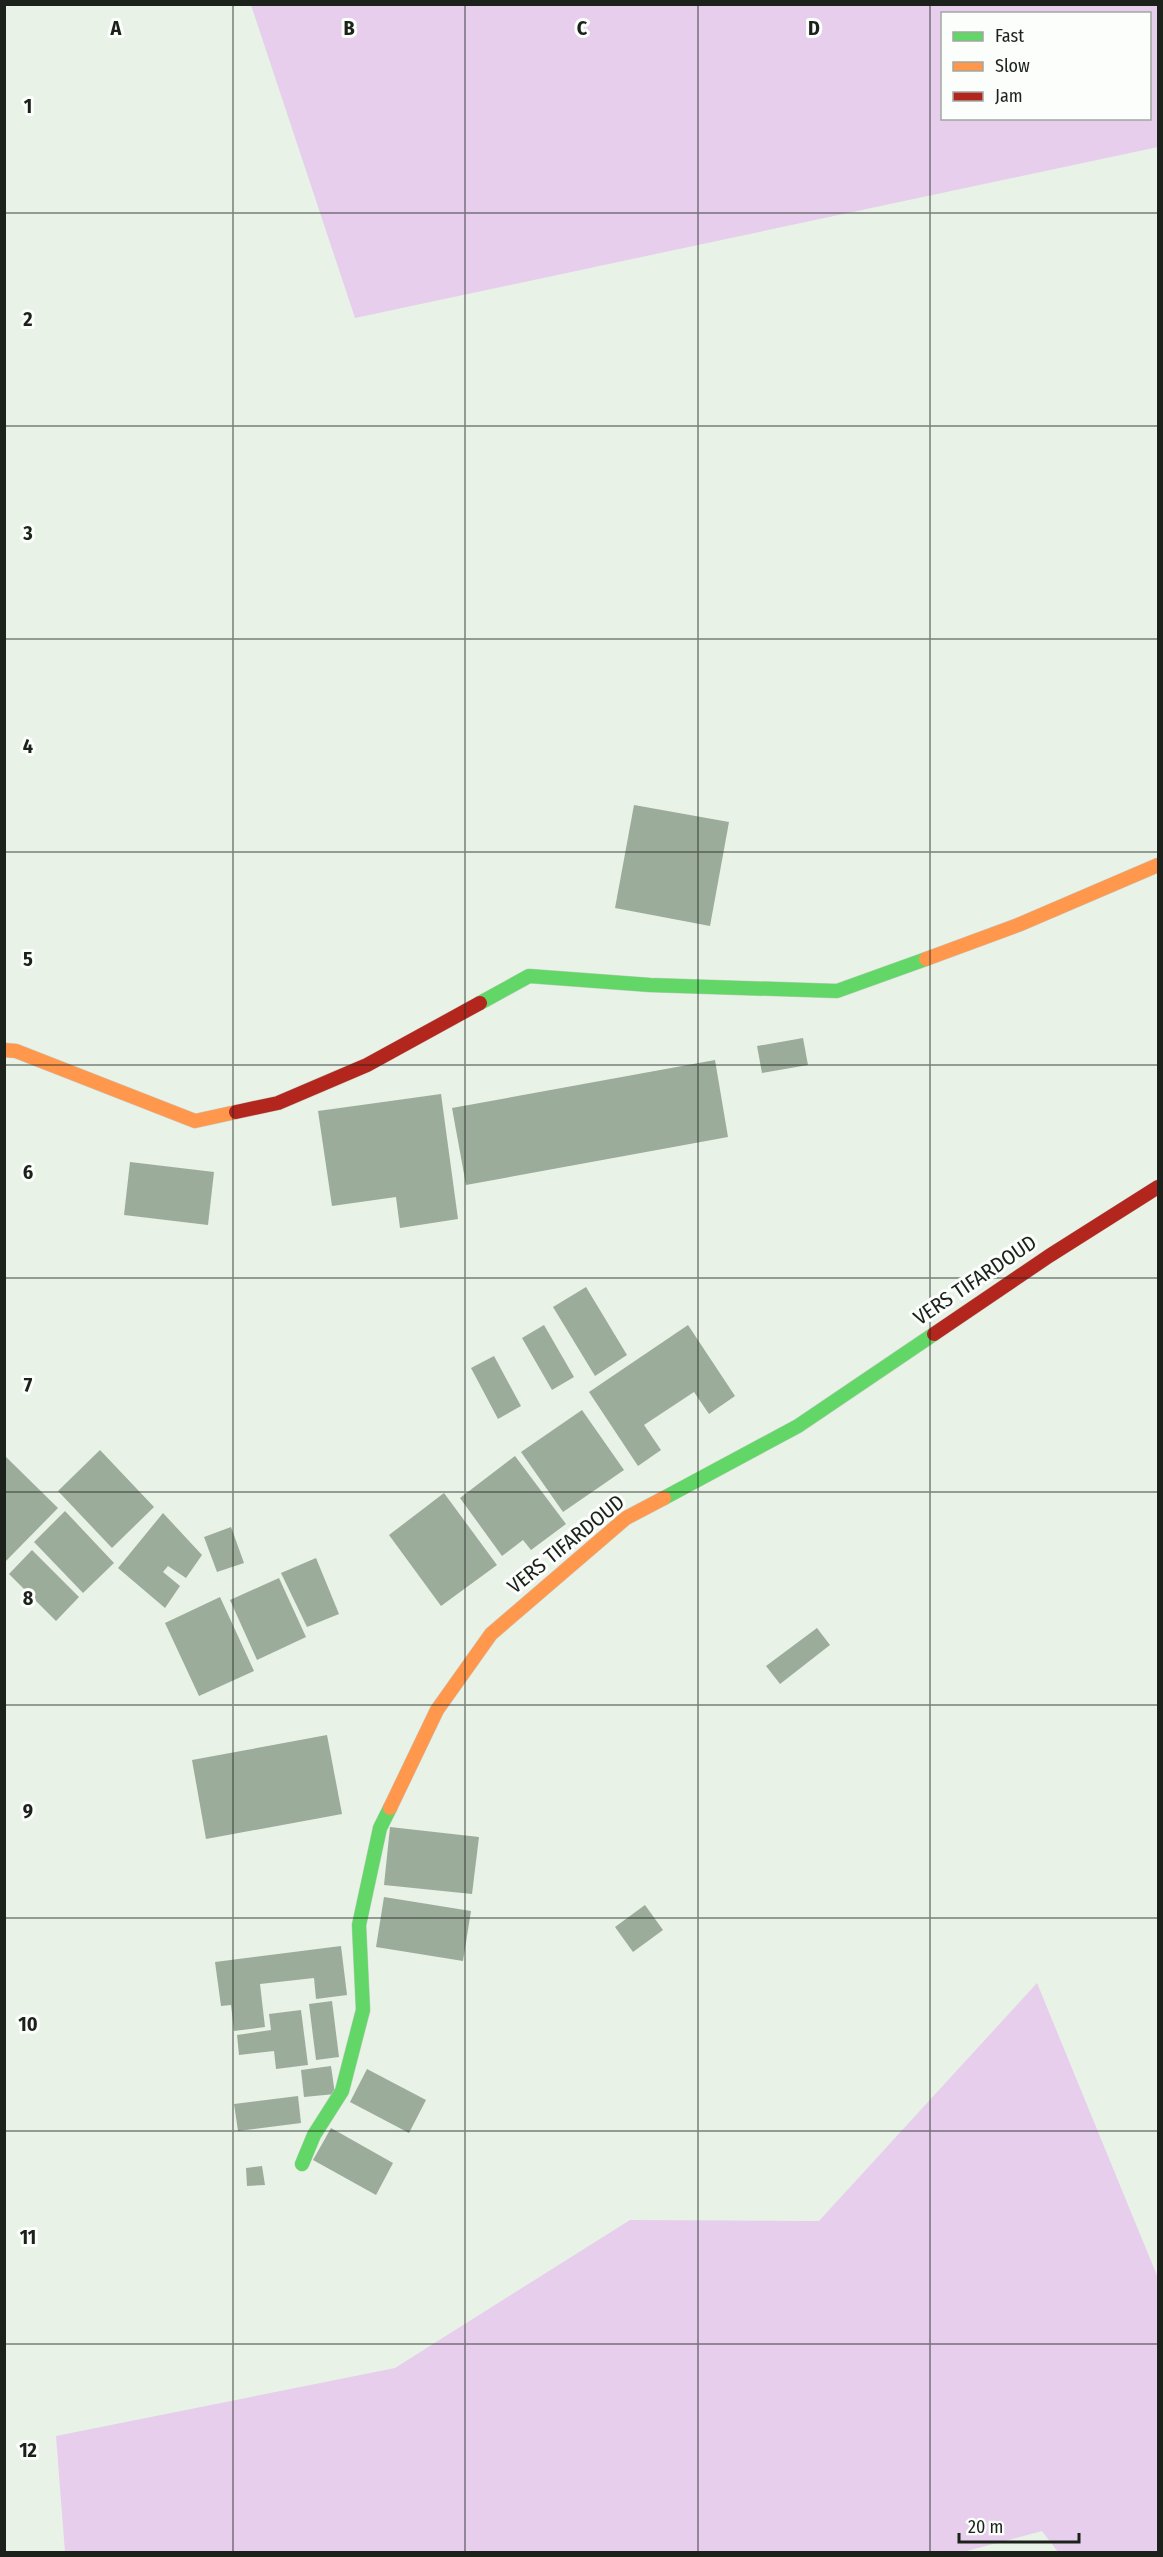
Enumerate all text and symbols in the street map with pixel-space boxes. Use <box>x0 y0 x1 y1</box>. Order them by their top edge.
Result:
legend <box>941 12 1151 120</box>
text: A <box>110 16 123 40</box>
text: B <box>343 16 355 40</box>
text: C <box>577 16 588 40</box>
text: D <box>808 16 820 40</box>
text: Fast <box>995 25 1024 47</box>
text: Slow <box>995 55 1030 77</box>
text: Jam <box>995 85 1023 107</box>
text: 1 <box>24 94 32 118</box>
text: 2 <box>22 307 33 331</box>
text: 3 <box>22 521 33 545</box>
text: 4 <box>23 734 33 758</box>
text: 5 <box>23 947 33 971</box>
text: 6 <box>23 1160 33 1184</box>
street label: VERS TIFARDOUD <box>908 1229 1042 1331</box>
text: 7 <box>24 1373 33 1397</box>
street label: VERS TIFARDOUD <box>502 1489 630 1599</box>
text: 8 <box>23 1586 34 1610</box>
text: 9 <box>23 1799 33 1823</box>
text: 10 <box>18 2012 38 2036</box>
text: 11 <box>20 2225 36 2249</box>
text: 12 <box>19 2438 37 2462</box>
scale bar <box>959 2506 1079 2544</box>
text: 20 m <box>968 2516 1003 2538</box>

